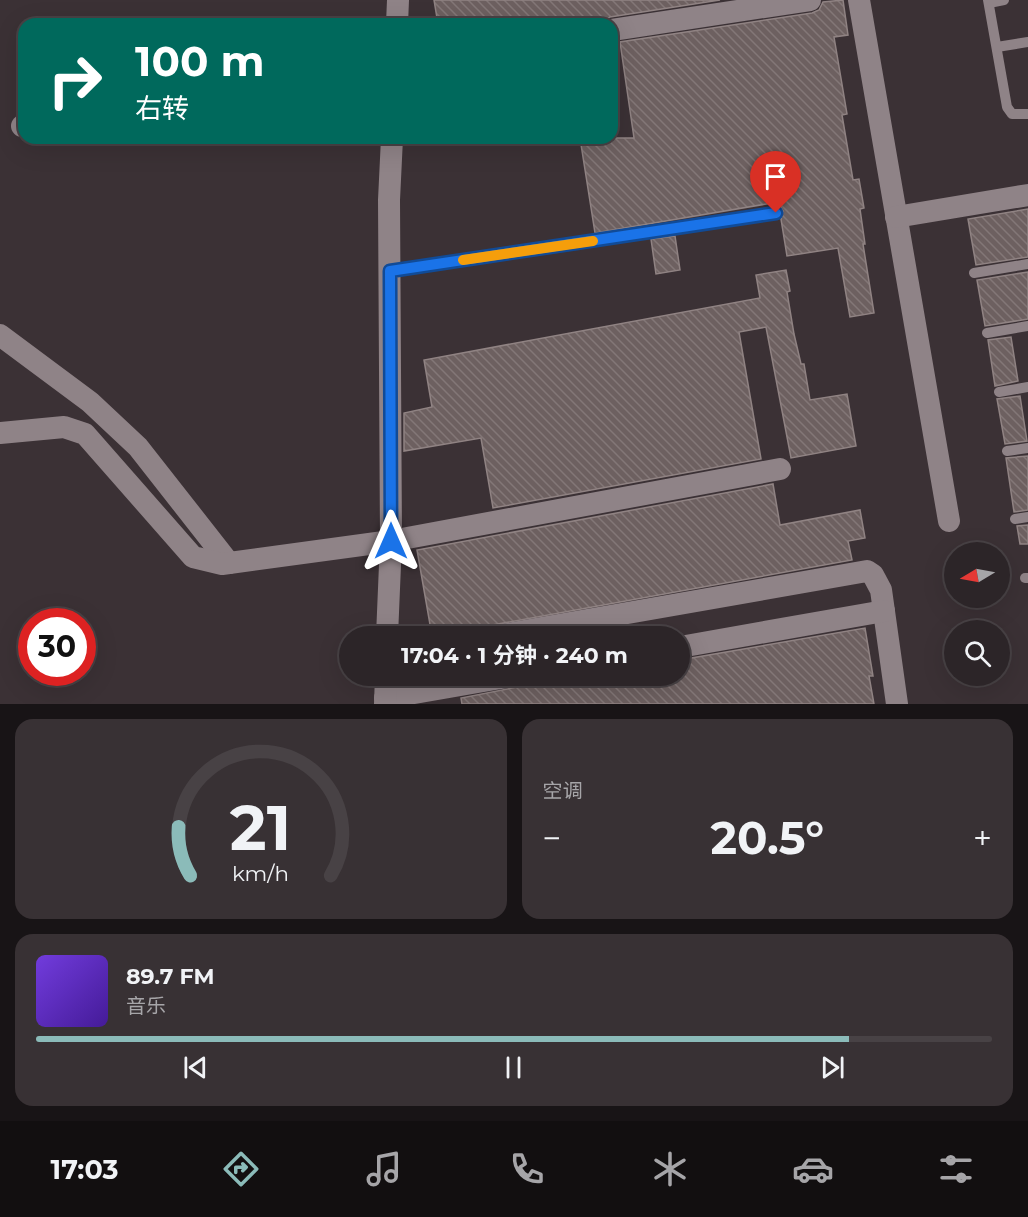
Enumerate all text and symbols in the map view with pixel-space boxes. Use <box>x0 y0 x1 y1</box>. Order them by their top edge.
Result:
text: 100 m <box>135 35 264 87</box>
icon: right <box>36 42 114 120</box>
text: 右转 <box>135 92 189 125</box>
pin <box>750 151 801 213</box>
icon: arrive <box>759 160 792 193</box>
position arrow <box>359 509 423 573</box>
north arrow <box>944 542 1010 608</box>
map controls <box>944 542 1010 686</box>
speed limit sign: 30 <box>18 608 96 686</box>
button: search <box>944 620 1010 686</box>
text: 17:04 · 1 分钟 · 240 m <box>401 642 628 669</box>
text: 空调 <box>543 779 583 803</box>
text: 21 <box>230 790 291 866</box>
text: 20.5° <box>710 810 824 865</box>
text: − <box>543 818 561 858</box>
text: + <box>973 818 992 858</box>
text: km/h <box>232 860 289 886</box>
text: 89.7 FM <box>126 963 215 990</box>
text: 音乐 <box>126 994 166 1018</box>
icon: previous <box>179 1051 212 1084</box>
icon: pause <box>497 1051 530 1084</box>
icon: next <box>816 1051 849 1084</box>
icon: directions <box>220 1148 262 1190</box>
icon: music <box>363 1148 405 1190</box>
icon: phone <box>506 1148 548 1190</box>
icon: climate <box>649 1148 691 1190</box>
icon: car <box>792 1148 834 1190</box>
icon: filters <box>935 1148 977 1190</box>
text: 17:03 <box>51 1153 118 1186</box>

